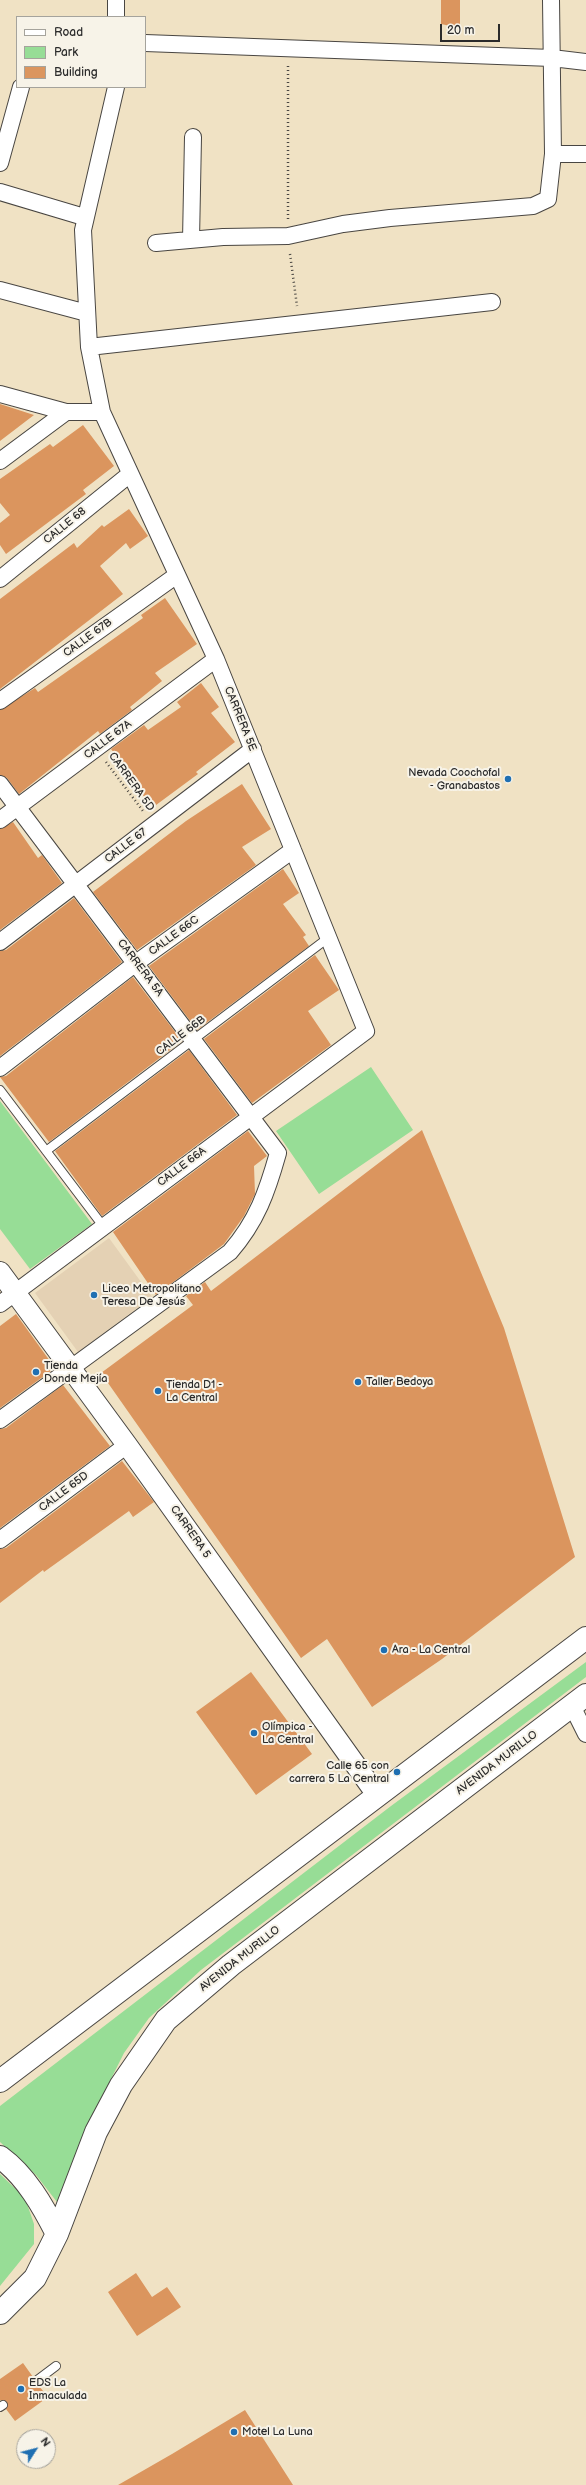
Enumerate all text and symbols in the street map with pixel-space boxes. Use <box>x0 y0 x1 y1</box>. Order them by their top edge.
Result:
legend <box>16 16 146 88</box>
scale bar <box>442 16 502 42</box>
text: 20 m <box>447 23 474 38</box>
text: Road <box>54 25 83 40</box>
text: Park <box>54 45 78 60</box>
text: Building <box>54 65 98 80</box>
street label: CALLE 68 <box>41 505 89 547</box>
street label: CALLE 67B <box>61 616 115 660</box>
street label: CARRERA 5E <box>221 685 259 753</box>
street label: CALLE 67A <box>82 718 134 762</box>
street label: CARRERA 5D <box>105 750 157 814</box>
place label: Nevada Coochofal - Granabastos <box>408 766 500 792</box>
marker: Nevada Coochofal - Granabastos <box>503 774 513 784</box>
street label: CALLE 67 <box>102 826 150 866</box>
street label: CALLE 66C <box>146 913 202 959</box>
street label: CARRERA 5A <box>114 937 166 999</box>
street label: CALLE 66B <box>154 1013 208 1059</box>
street label: CALLE 66A <box>155 1144 209 1190</box>
place label: Liceo Metropolitano Teresa De Jesús <box>102 1282 201 1308</box>
marker: Liceo Metropolitano Teresa De Jesús <box>89 1290 99 1300</box>
place label: Tienda Donde Mejía <box>44 1359 108 1385</box>
marker: Tienda Donde Mejía <box>31 1367 41 1377</box>
place label: Taller Bedoya <box>366 1375 433 1389</box>
marker: Taller Bedoya <box>353 1377 363 1387</box>
place label: Tienda D1 - La Central <box>166 1378 222 1404</box>
marker: Tienda D1 - La Central <box>153 1386 163 1396</box>
street label: CALLE 65D <box>37 1469 91 1515</box>
street label: CARRERA 5 <box>167 1503 213 1561</box>
place label: Ara - La Central <box>392 1643 470 1657</box>
marker: Ara - La Central <box>379 1645 389 1655</box>
place label: Olímpica - La Central <box>262 1720 314 1746</box>
marker: Olímpica - La Central <box>249 1728 259 1738</box>
street label: AVENIDA MURILLO <box>454 1728 540 1798</box>
place label: Calle 65 con carrera 5 La Central <box>289 1759 389 1785</box>
marker: Calle 65 con carrera 5 La Central <box>392 1767 402 1777</box>
street label: AVENIDA MURILLO <box>197 1924 283 1994</box>
place label: EDS La Inmaculada <box>29 2376 87 2402</box>
marker: EDS La Inmaculada <box>16 2384 26 2394</box>
place label: Motel La Luna <box>242 2425 313 2439</box>
marker: Motel La Luna <box>229 2427 239 2437</box>
north arrow <box>16 2429 56 2469</box>
text: N <box>38 2435 53 2449</box>

